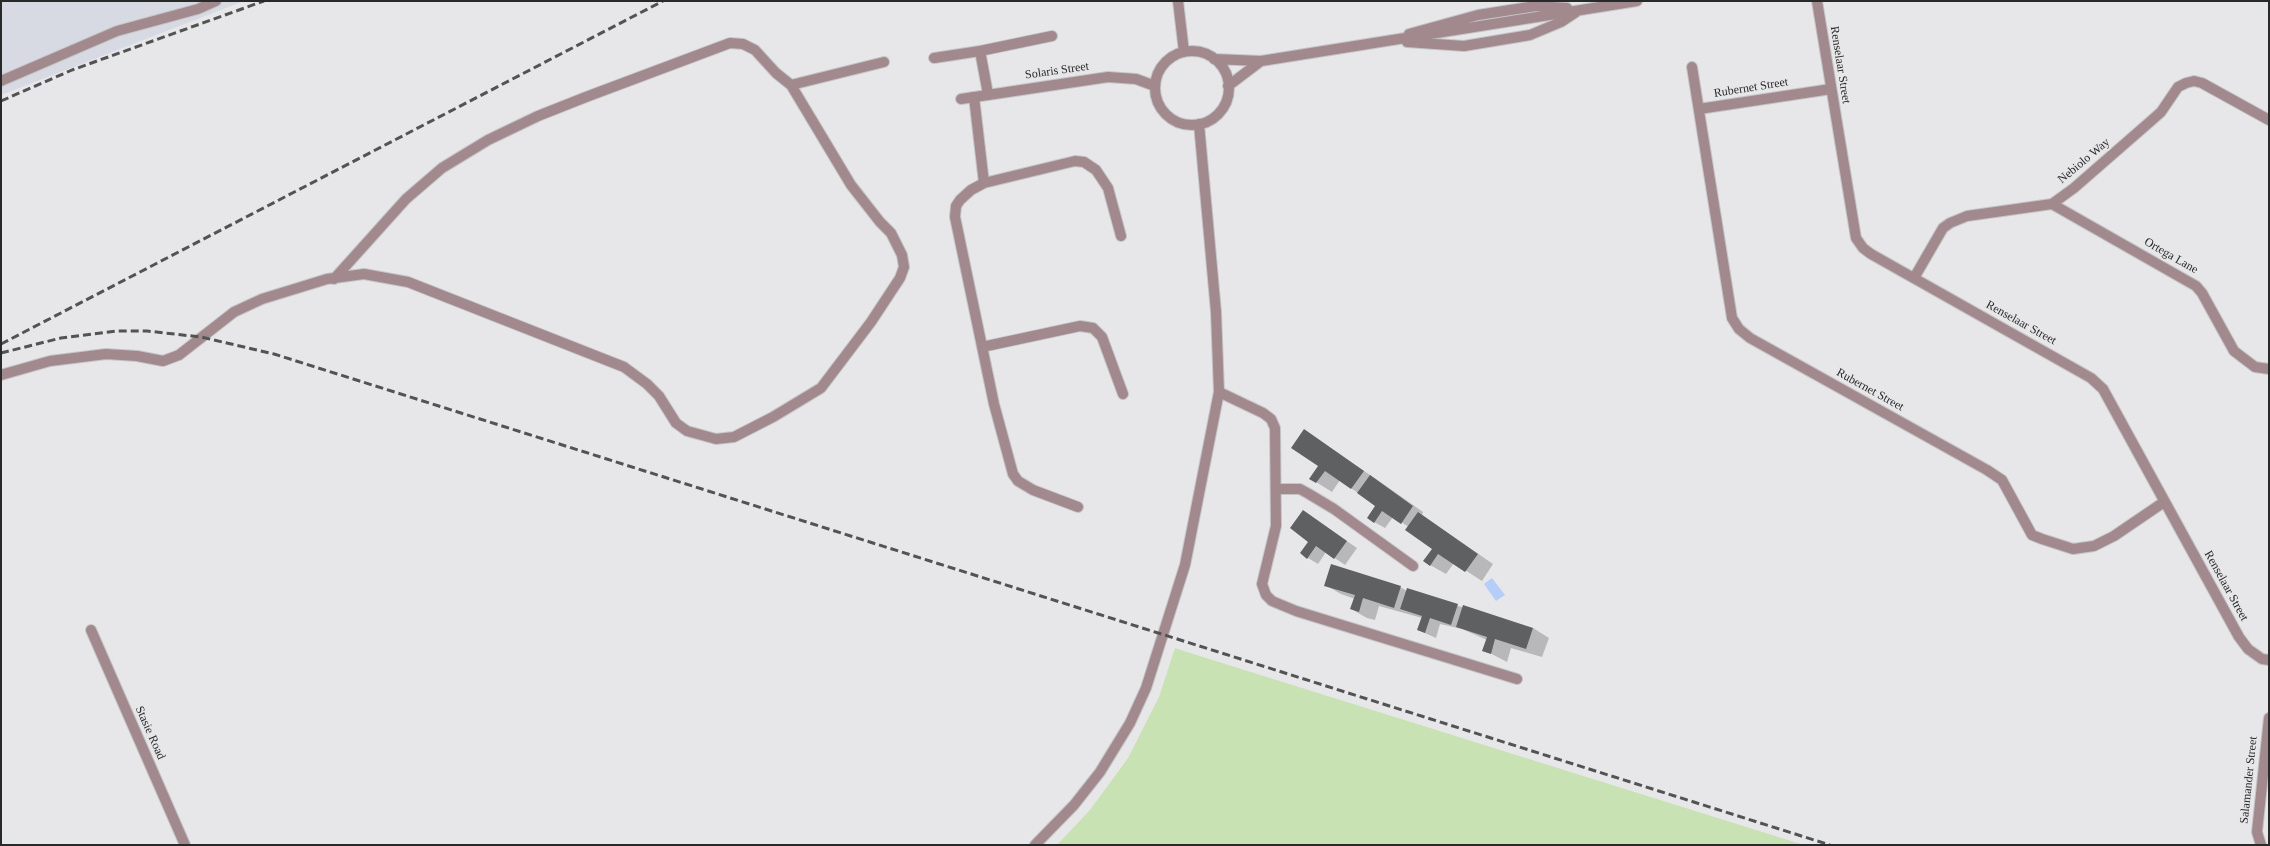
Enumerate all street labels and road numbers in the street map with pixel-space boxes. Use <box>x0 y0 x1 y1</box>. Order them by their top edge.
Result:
street label: Renselaar Street <box>1827 25 1853 105</box>
street label: Solaris Street <box>1024 59 1090 83</box>
street label: Rubernet Street <box>1713 75 1789 101</box>
street label: Nebiolo Way <box>2055 135 2113 187</box>
street label: Ortega Lane <box>2142 235 2200 277</box>
street label: Renselaar Street <box>1983 298 2059 348</box>
street label: Rubernet Street <box>1834 366 1906 414</box>
street label: Renselaar Street <box>2201 548 2251 624</box>
street label: Stasie Road <box>132 704 168 762</box>
street label: Salamander Street <box>2237 736 2261 824</box>

